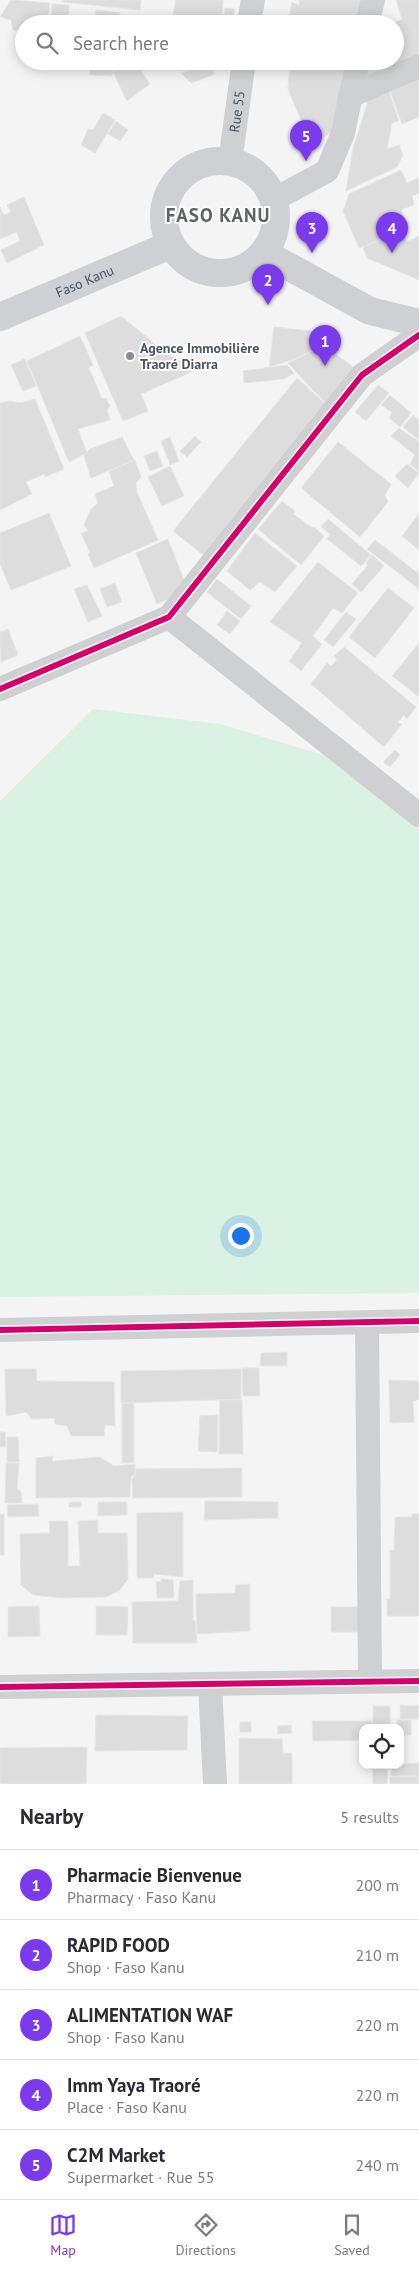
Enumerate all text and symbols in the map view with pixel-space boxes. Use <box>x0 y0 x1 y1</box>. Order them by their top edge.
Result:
search box <box>15 15 404 70</box>
icon: search <box>33 29 61 57</box>
text: Search here <box>73 31 169 55</box>
street label: Rue 55 <box>225 89 249 133</box>
pin: 5 <box>290 120 322 161</box>
district label: FASO KANU <box>166 203 270 227</box>
pin: 3 <box>296 212 328 253</box>
pin: 4 <box>376 212 408 253</box>
street label: Faso Kanu <box>53 261 117 301</box>
pin: 2 <box>252 264 284 305</box>
pin: 1 <box>309 325 341 366</box>
place label: Agence Immobilière Traoré Diarra <box>140 339 259 373</box>
marker: Agence Immobilière Traoré Diarra <box>124 350 136 362</box>
your location <box>228 1223 254 1249</box>
map controls <box>359 1724 404 1769</box>
button: locate <box>359 1724 404 1769</box>
text: Nearby <box>20 1803 83 1830</box>
text: 5 results <box>340 1807 399 1827</box>
text: Pharmacie Bienvenue <box>67 1863 242 1887</box>
text: 1 <box>31 1875 41 1895</box>
text: 200 m <box>356 1875 399 1895</box>
text: Pharmacy · Faso Kanu <box>67 1887 216 1907</box>
text: RAPID FOOD <box>67 1933 170 1957</box>
text: 2 <box>31 1945 41 1965</box>
text: 210 m <box>356 1945 399 1965</box>
text: Shop · Faso Kanu <box>67 1957 185 1977</box>
text: ALIMENTATION WAF <box>67 2003 233 2027</box>
text: 3 <box>31 2015 41 2035</box>
text: 220 m <box>356 2015 399 2035</box>
text: Shop · Faso Kanu <box>67 2027 185 2047</box>
text: Imm Yaya Traoré <box>67 2073 201 2097</box>
text: 4 <box>31 2085 41 2105</box>
text: 220 m <box>356 2085 399 2105</box>
text: Place · Faso Kanu <box>67 2097 187 2117</box>
text: C2M Market <box>67 2143 165 2167</box>
text: 5 <box>31 2155 41 2175</box>
text: 240 m <box>356 2155 399 2175</box>
text: Supermarket · Rue 55 <box>67 2167 214 2187</box>
tab: Map <box>49 2211 77 2259</box>
tab: Directions <box>175 2211 236 2259</box>
tab: Saved <box>334 2211 370 2259</box>

